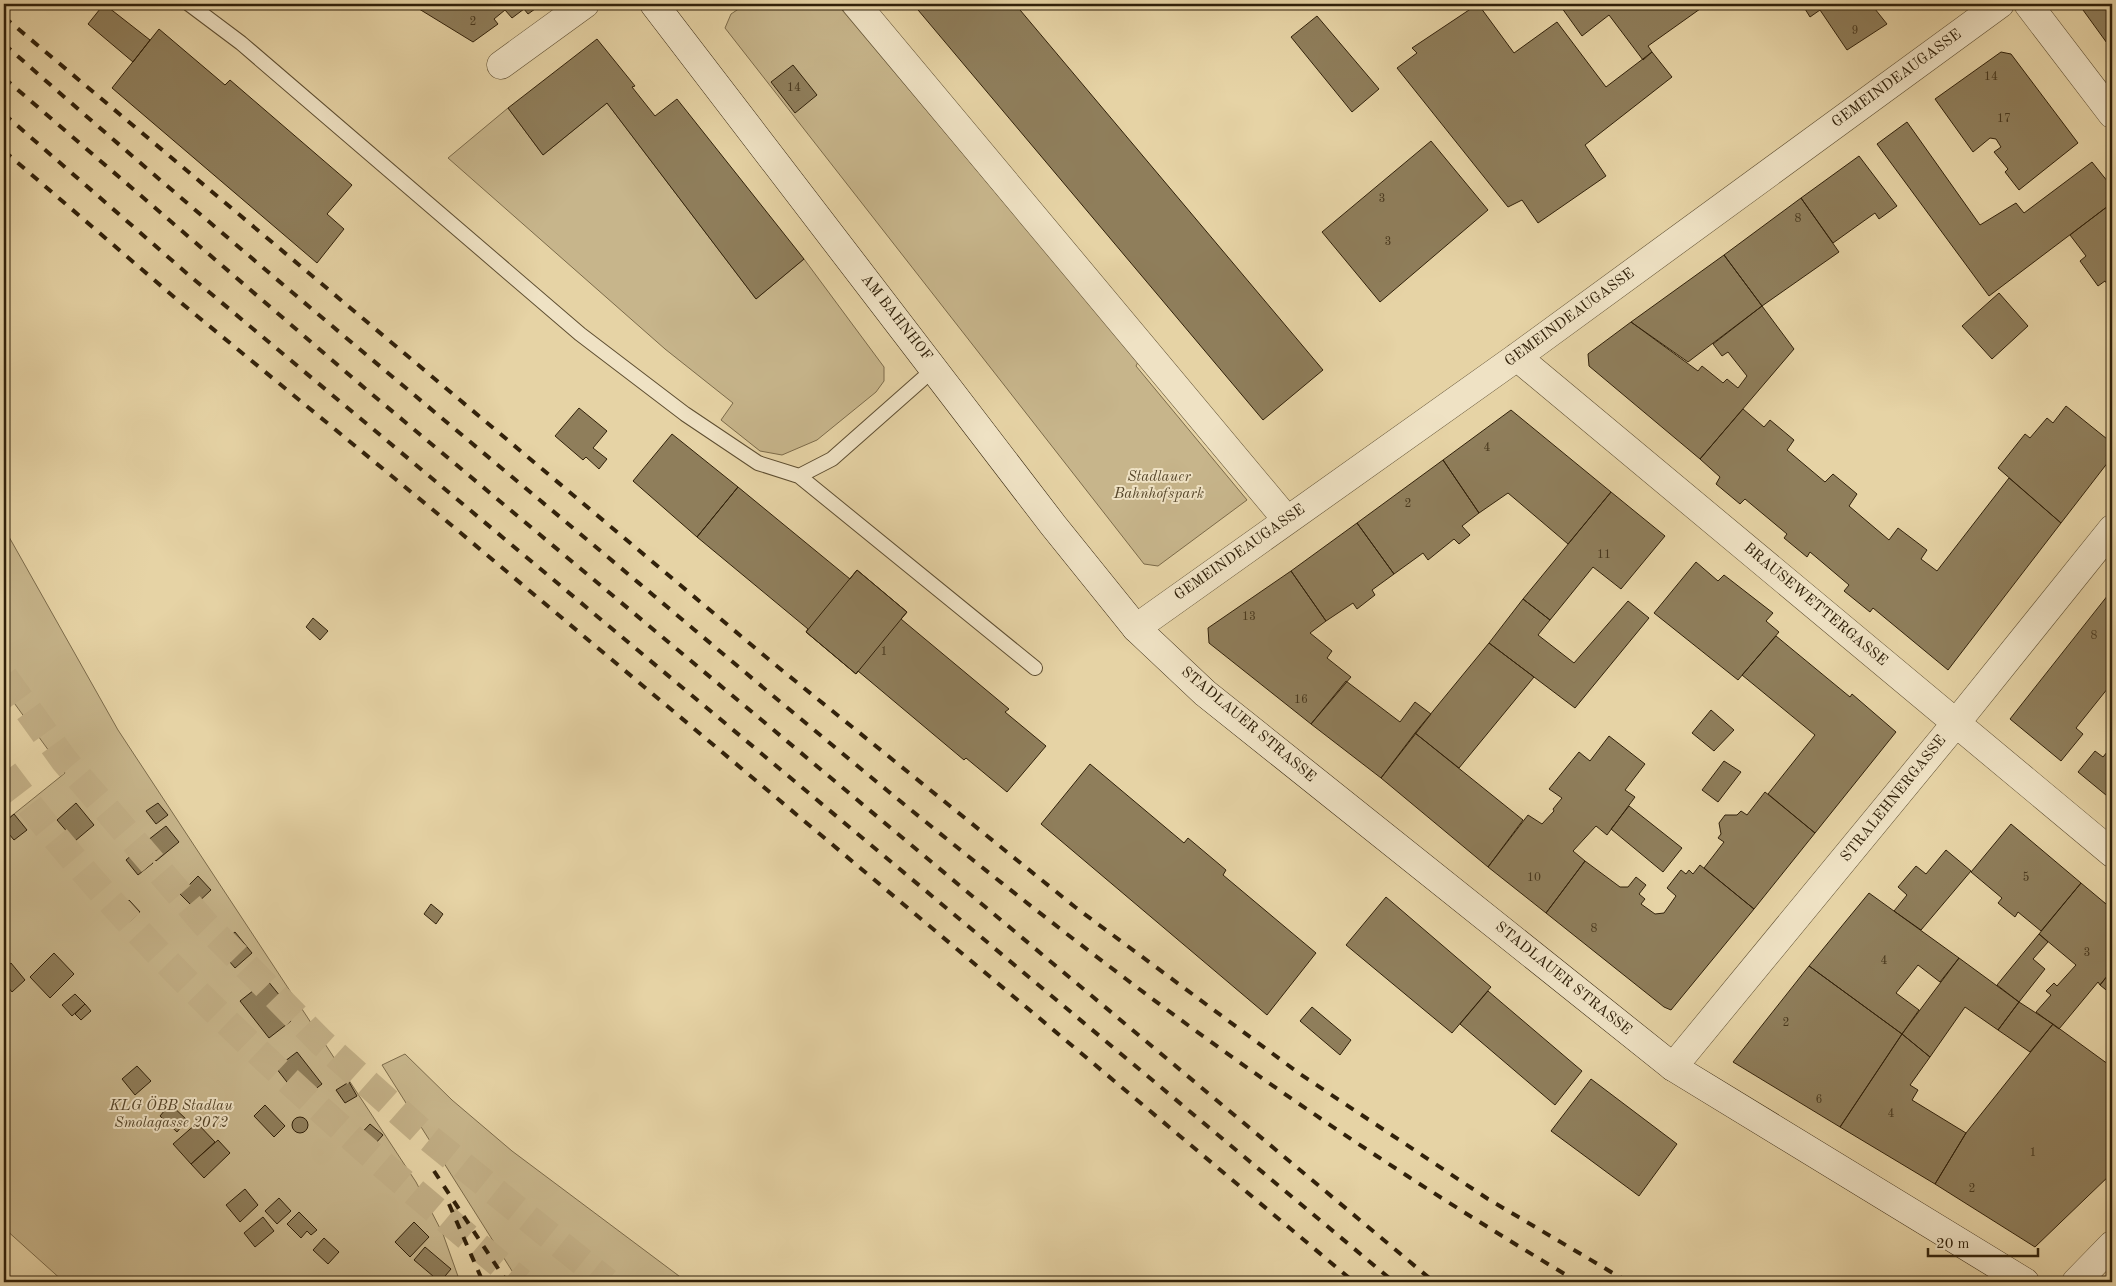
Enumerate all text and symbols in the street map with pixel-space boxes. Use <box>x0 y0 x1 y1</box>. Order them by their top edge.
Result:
house number: 2 <box>470 16 476 28</box>
house number: 9 <box>1852 25 1858 37</box>
street label: GEMEINDEAUGASSE <box>1830 27 1964 131</box>
house number: 14 <box>1984 71 1998 83</box>
house number: 14 <box>787 82 801 94</box>
house number: 17 <box>1997 113 2011 125</box>
house number: 3 <box>1379 193 1385 205</box>
house number: 8 <box>1795 213 1802 225</box>
house number: 3 <box>1385 236 1391 248</box>
street label: GEMEINDEAUGASSE <box>1503 266 1637 370</box>
street label: AM BAHNHOF <box>858 272 934 364</box>
house number: 4 <box>1484 442 1491 454</box>
park label: Stadlauer Bahnhofspark <box>1113 470 1204 502</box>
house number: 2 <box>1405 498 1411 510</box>
street label: GEMEINDEAUGASSE <box>1172 502 1308 604</box>
street label: BRAUSEWETTERGASSE <box>1740 541 1890 669</box>
house number: 11 <box>1597 549 1611 561</box>
house number: 13 <box>1242 611 1256 623</box>
house number: 8 <box>2091 630 2098 642</box>
house number: 1 <box>881 646 887 658</box>
street label: STADLAUER STRASSE <box>1178 664 1318 786</box>
house number: 16 <box>1294 694 1308 706</box>
street label: STRALEHNERGASSE <box>1839 733 1949 865</box>
house number: 5 <box>2023 871 2030 884</box>
house number: 10 <box>1527 872 1541 884</box>
street label: STADLAUER STRASSE <box>1492 920 1634 1038</box>
house number: 8 <box>1591 923 1598 935</box>
house number: 3 <box>2084 947 2090 959</box>
house number: 4 <box>1881 955 1888 967</box>
house number: 2 <box>1783 1017 1789 1029</box>
house number: 6 <box>1816 1094 1823 1106</box>
park label: KLG ÖBB Stadlau Smolagasse 2072 <box>108 1096 233 1131</box>
house number: 4 <box>1888 1108 1895 1120</box>
house number: 1 <box>2030 1147 2036 1159</box>
house number: 2 <box>1969 1183 1975 1195</box>
scale bar <box>1928 1226 2038 1258</box>
text: 20 m <box>1936 1237 1970 1252</box>

